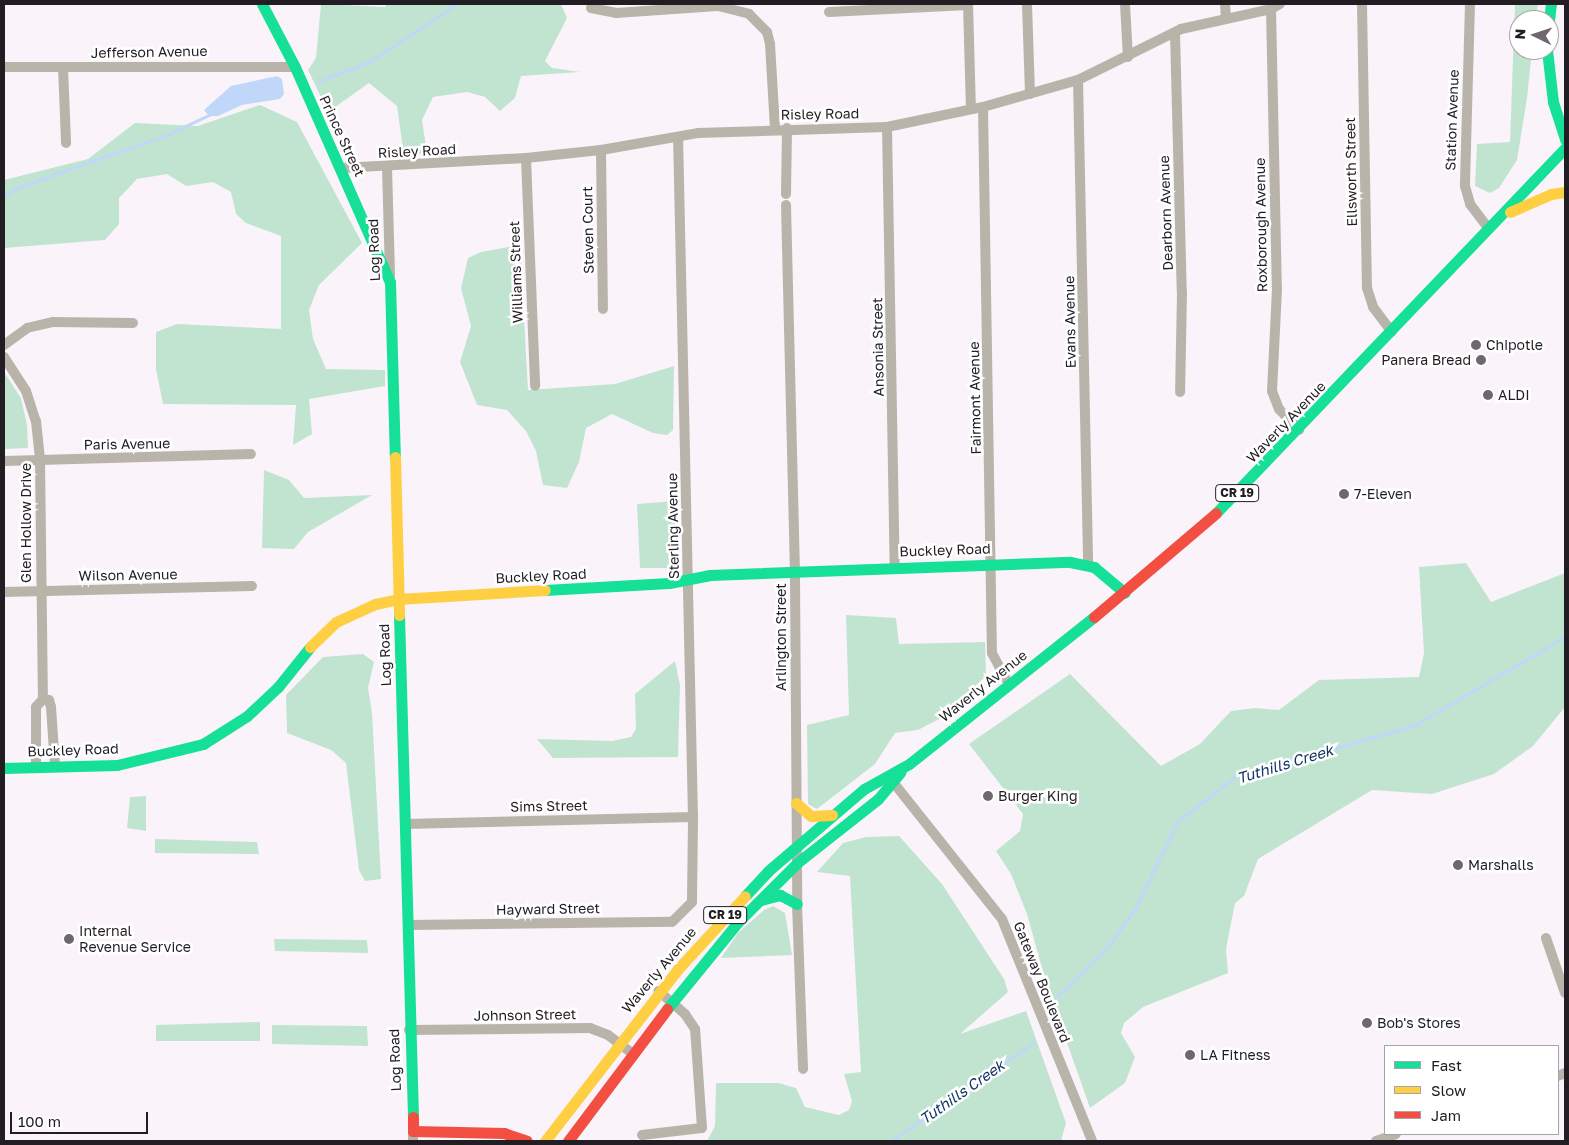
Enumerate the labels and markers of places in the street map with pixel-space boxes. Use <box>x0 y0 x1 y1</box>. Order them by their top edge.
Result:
place label: Chipotle <box>1486 337 1543 353</box>
marker: Chipotle <box>1470 339 1482 351</box>
place label: Panera Bread <box>1381 352 1471 368</box>
marker: Panera Bread <box>1475 354 1487 366</box>
place label: ALDI <box>1498 387 1530 403</box>
marker: ALDI <box>1482 389 1494 401</box>
place label: 7-Eleven <box>1354 486 1412 502</box>
marker: 7-Eleven <box>1338 488 1350 500</box>
place label: Burger King <box>998 788 1077 804</box>
marker: Burger King <box>982 790 994 802</box>
place label: Marshalls <box>1468 857 1534 873</box>
marker: Marshalls <box>1452 859 1464 871</box>
place label: Internal Revenue Service <box>79 923 191 956</box>
marker: Internal Revenue Service <box>63 933 75 945</box>
place label: Bob's Stores <box>1377 1015 1461 1031</box>
marker: Bob's Stores <box>1361 1017 1373 1029</box>
place label: LA Fitness <box>1200 1047 1271 1063</box>
marker: LA Fitness <box>1184 1049 1196 1061</box>

